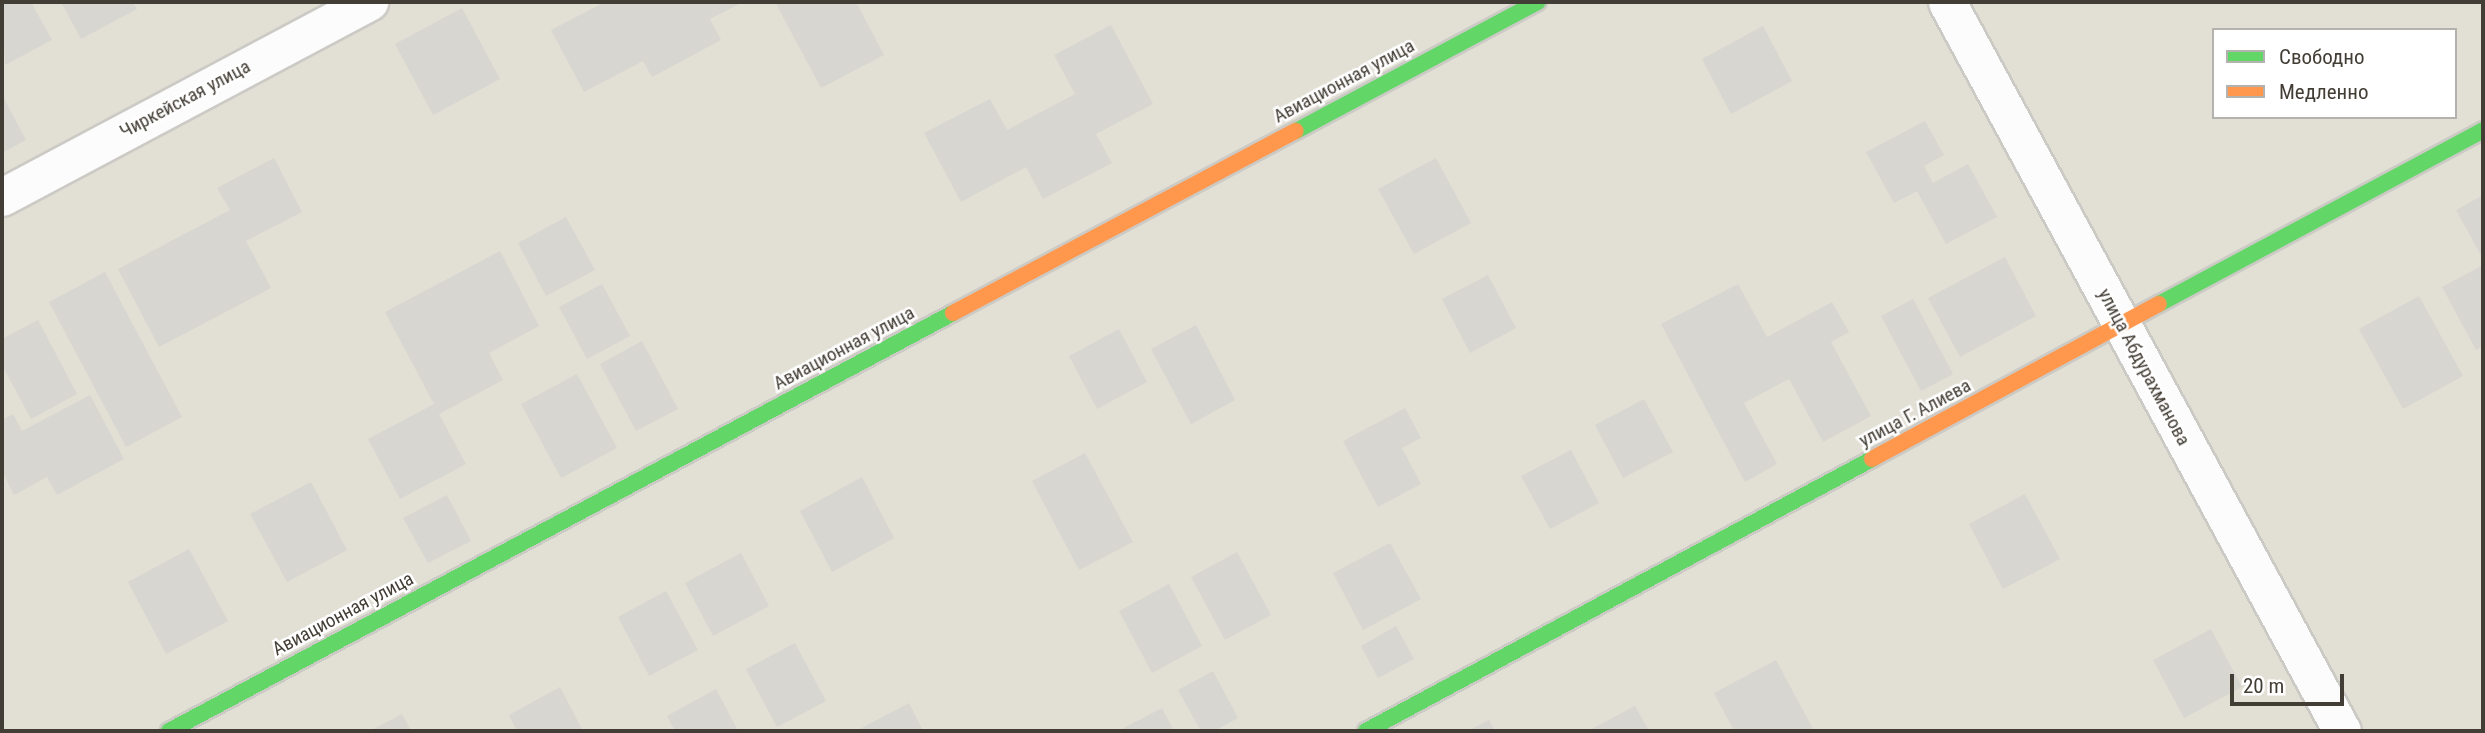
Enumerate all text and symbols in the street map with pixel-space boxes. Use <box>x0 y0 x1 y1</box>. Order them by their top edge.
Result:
legend <box>2212 28 2457 119</box>
street label: Авиационная улица <box>1270 34 1418 128</box>
text: Свободно <box>2279 45 2365 69</box>
street label: Чиркейская улица <box>116 55 254 143</box>
text: Медленно <box>2279 80 2368 104</box>
street label: улица Абдурахманова <box>2093 285 2195 449</box>
street label: Авиационная улица <box>770 301 918 395</box>
street label: улица Г. Алиева <box>1855 374 1975 452</box>
street label: Авиационная улица <box>269 567 417 661</box>
scale bar <box>2233 660 2347 704</box>
text: 20 m <box>2243 674 2284 698</box>

